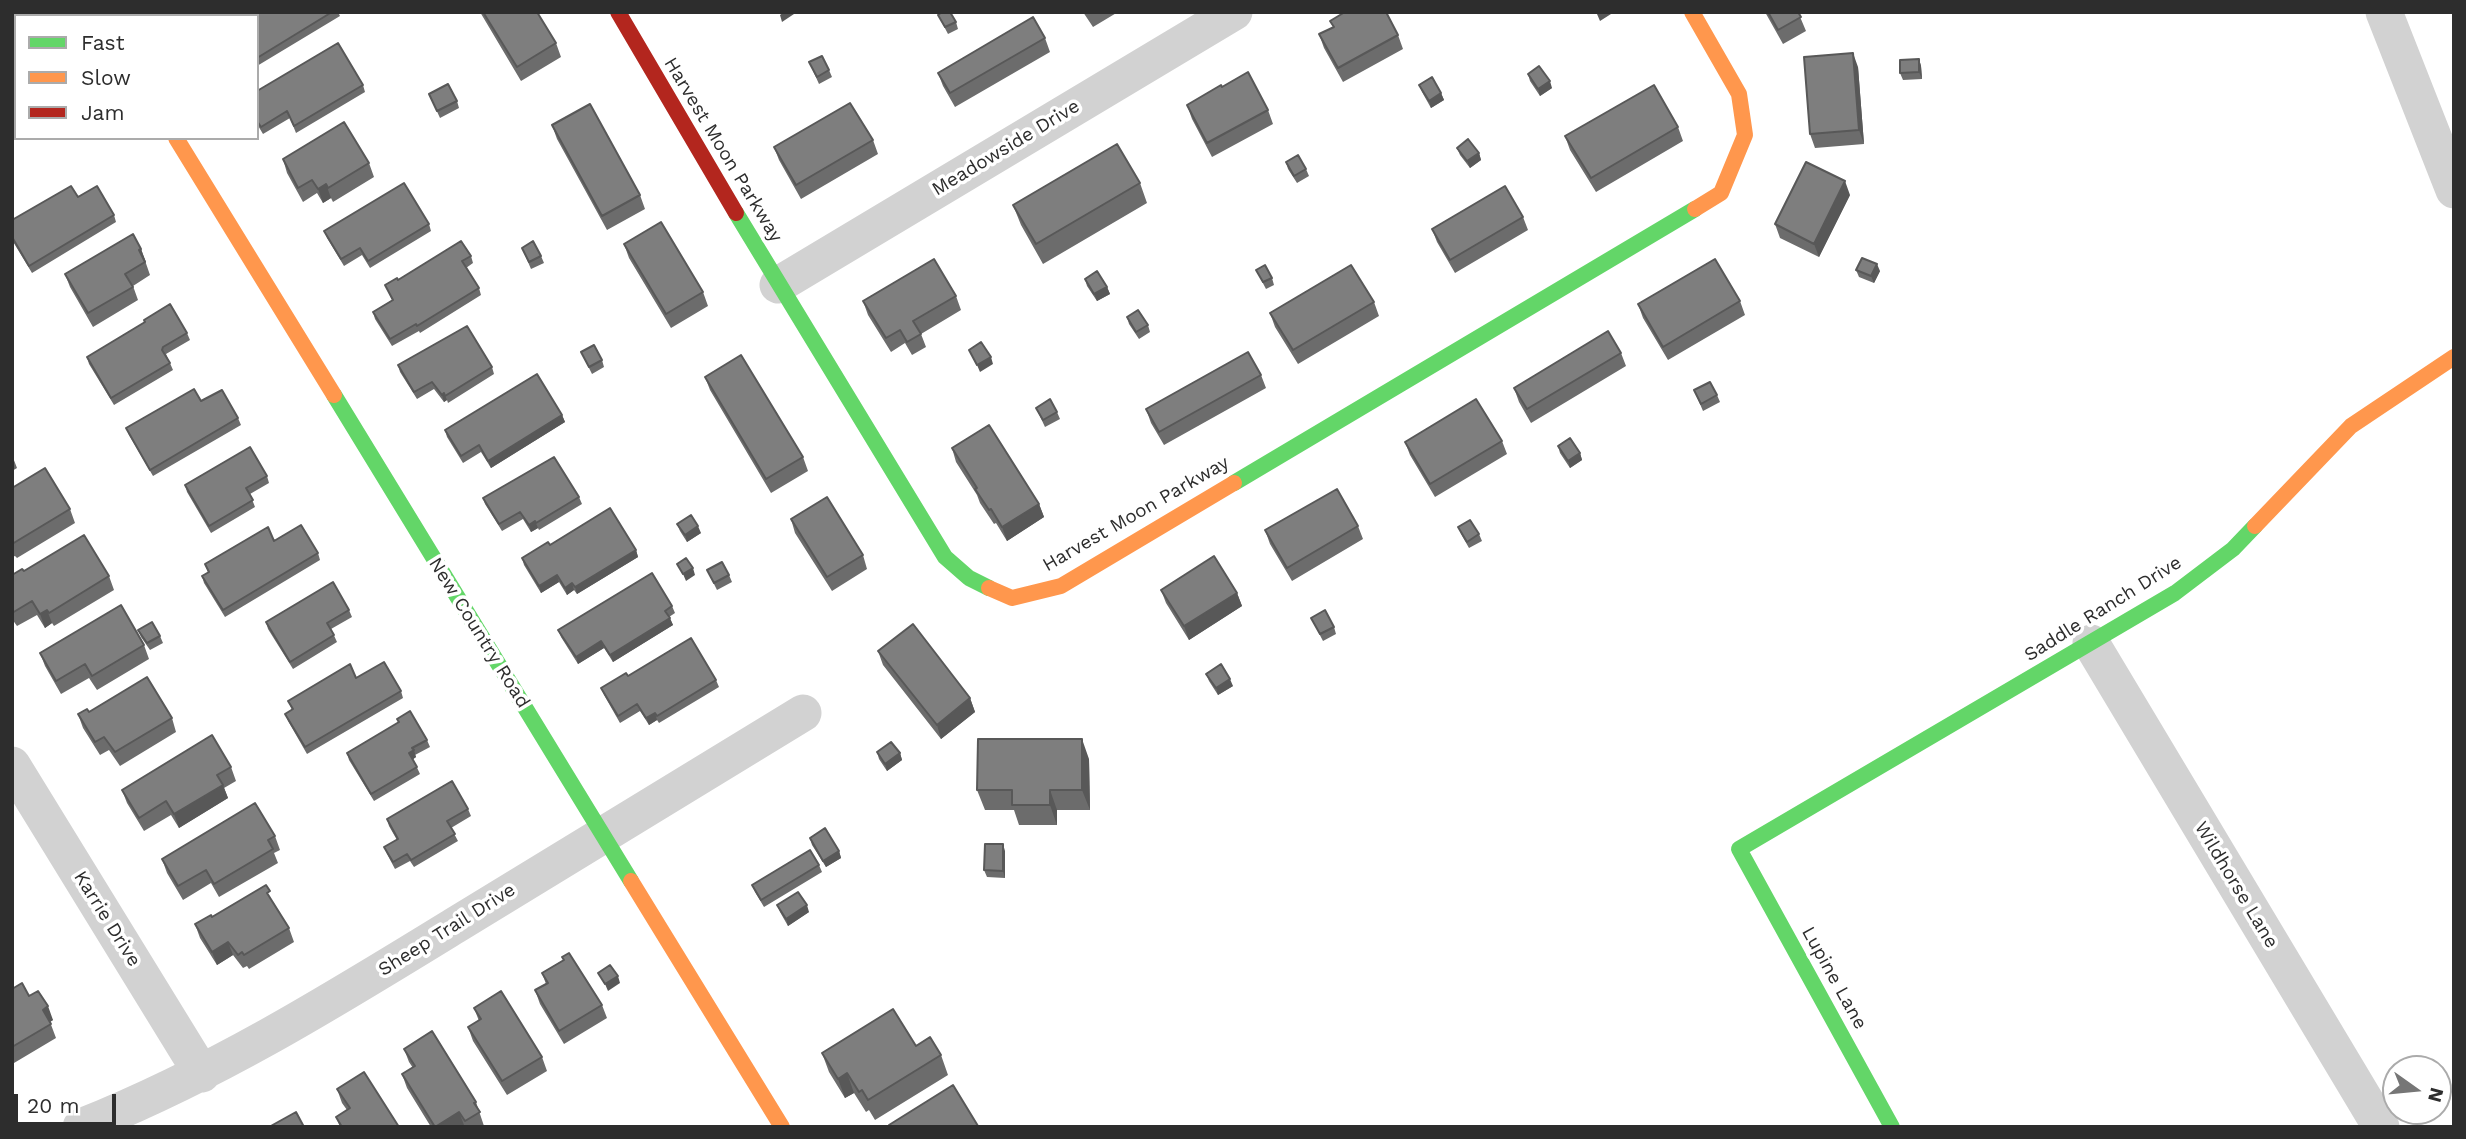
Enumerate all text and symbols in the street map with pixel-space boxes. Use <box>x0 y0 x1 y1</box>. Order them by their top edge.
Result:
legend <box>14 14 259 140</box>
text: Fast <box>81 30 125 55</box>
street label: Harvest Moon Parkway <box>659 54 787 246</box>
text: Slow <box>81 65 131 90</box>
street label: Meadowside Drive <box>928 95 1084 201</box>
text: Jam <box>81 100 124 125</box>
street label: Harvest Moon Parkway <box>1039 451 1233 577</box>
street label: Saddle Ranch Drive <box>2020 551 2186 667</box>
street label: New Country Road <box>423 554 535 712</box>
street label: Wildhorse Lane <box>2189 817 2283 953</box>
street label: Karrie Drive <box>69 867 145 971</box>
street label: Sheep Trail Drive <box>374 879 520 981</box>
street label: Lupine Lane <box>1796 923 1872 1033</box>
north arrow <box>2382 1055 2452 1125</box>
scale bar <box>18 1080 119 1124</box>
text: N <box>2423 1085 2449 1105</box>
text: 20 m <box>27 1093 79 1118</box>

